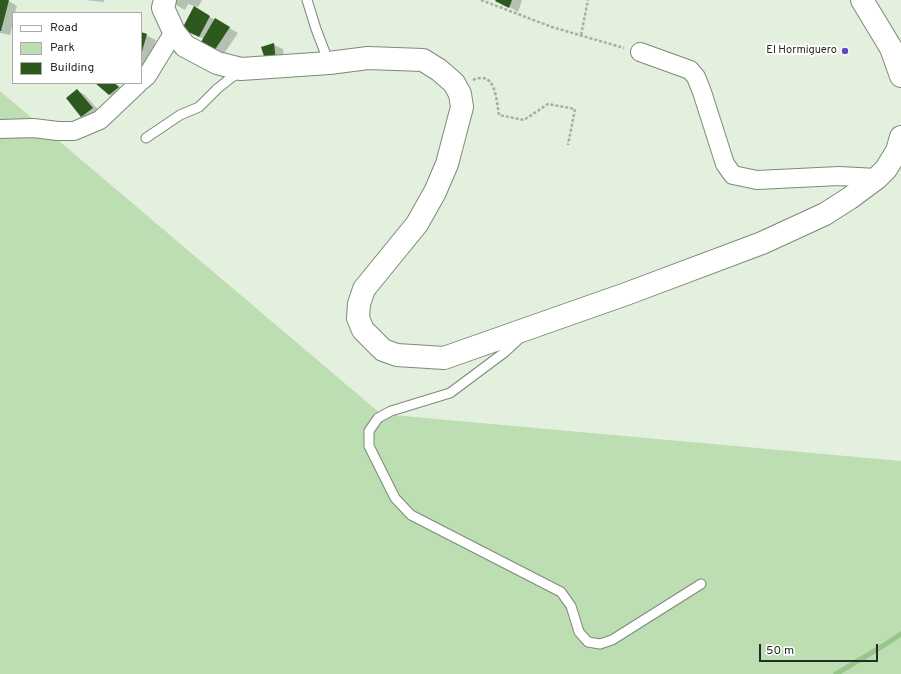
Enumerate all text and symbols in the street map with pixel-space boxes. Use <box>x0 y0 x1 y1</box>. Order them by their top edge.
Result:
legend <box>12 12 142 84</box>
text: Road <box>50 20 78 36</box>
text: Park <box>50 40 75 56</box>
place label: El Hormiguero <box>766 44 837 58</box>
marker: El Hormiguero <box>840 46 850 56</box>
text: Building <box>50 60 94 76</box>
scale bar <box>761 636 880 662</box>
text: 50 m <box>766 643 794 659</box>

